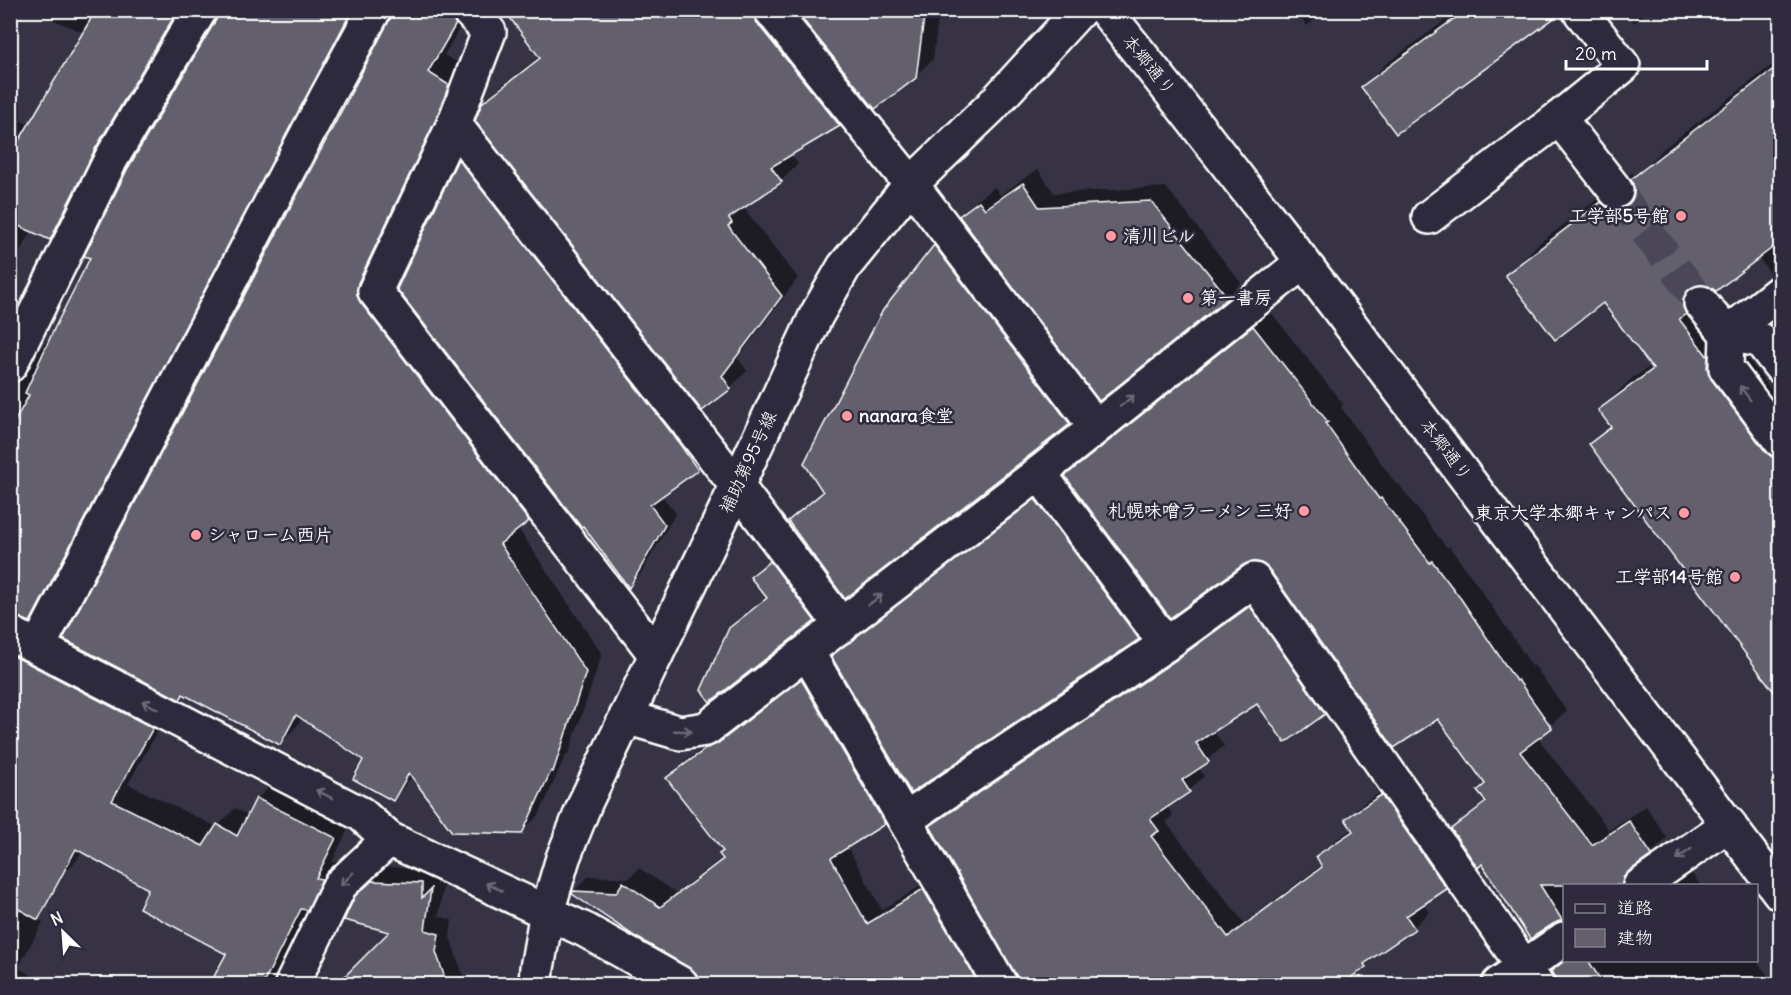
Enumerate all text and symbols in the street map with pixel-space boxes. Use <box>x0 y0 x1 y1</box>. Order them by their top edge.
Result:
street label: 本郷通り <box>1118 29 1181 100</box>
scale bar <box>1566 33 1707 71</box>
text: 20 m <box>1575 42 1617 65</box>
place label: 工学部5号館 <box>1569 204 1669 227</box>
marker: 工学部5号館 <box>1674 209 1688 223</box>
place label: 清川ビル <box>1123 224 1195 247</box>
marker: 清川ビル <box>1104 229 1118 243</box>
place label: 第一書房 <box>1200 286 1272 309</box>
marker: 第一書房 <box>1181 291 1195 305</box>
one-way arrow <box>1739 386 1752 402</box>
one-way arrow <box>1119 394 1135 407</box>
place label: nanara食堂 <box>859 404 954 427</box>
street label: 補助第95号線 <box>714 407 781 517</box>
marker: nanara食堂 <box>840 409 854 423</box>
street label: 本郷通り <box>1416 414 1477 485</box>
place label: 札幌味噌ラーメン 三好 <box>1108 499 1292 522</box>
place label: 東京大学本郷キャンパス <box>1475 501 1672 524</box>
marker: 札幌味噌ラーメン 三好 <box>1297 504 1311 518</box>
marker: 東京大学本郷キャンパス <box>1677 506 1691 520</box>
place label: シャローム西片 <box>208 523 333 546</box>
marker: シャローム西片 <box>189 528 203 542</box>
place label: 工学部14号館 <box>1615 565 1723 588</box>
marker: 工学部14号館 <box>1728 570 1742 584</box>
one-way arrow <box>867 593 883 606</box>
one-way arrow <box>142 699 160 711</box>
one-way arrow <box>672 725 692 736</box>
one-way arrow <box>315 788 333 800</box>
one-way arrow <box>1677 848 1693 860</box>
one-way arrow <box>340 872 354 887</box>
one-way arrow <box>485 881 503 892</box>
legend <box>1563 884 1758 962</box>
text: 道路 <box>1617 896 1653 919</box>
north arrow <box>33 902 93 962</box>
text: N <box>47 907 66 930</box>
text: 建物 <box>1617 926 1653 949</box>

